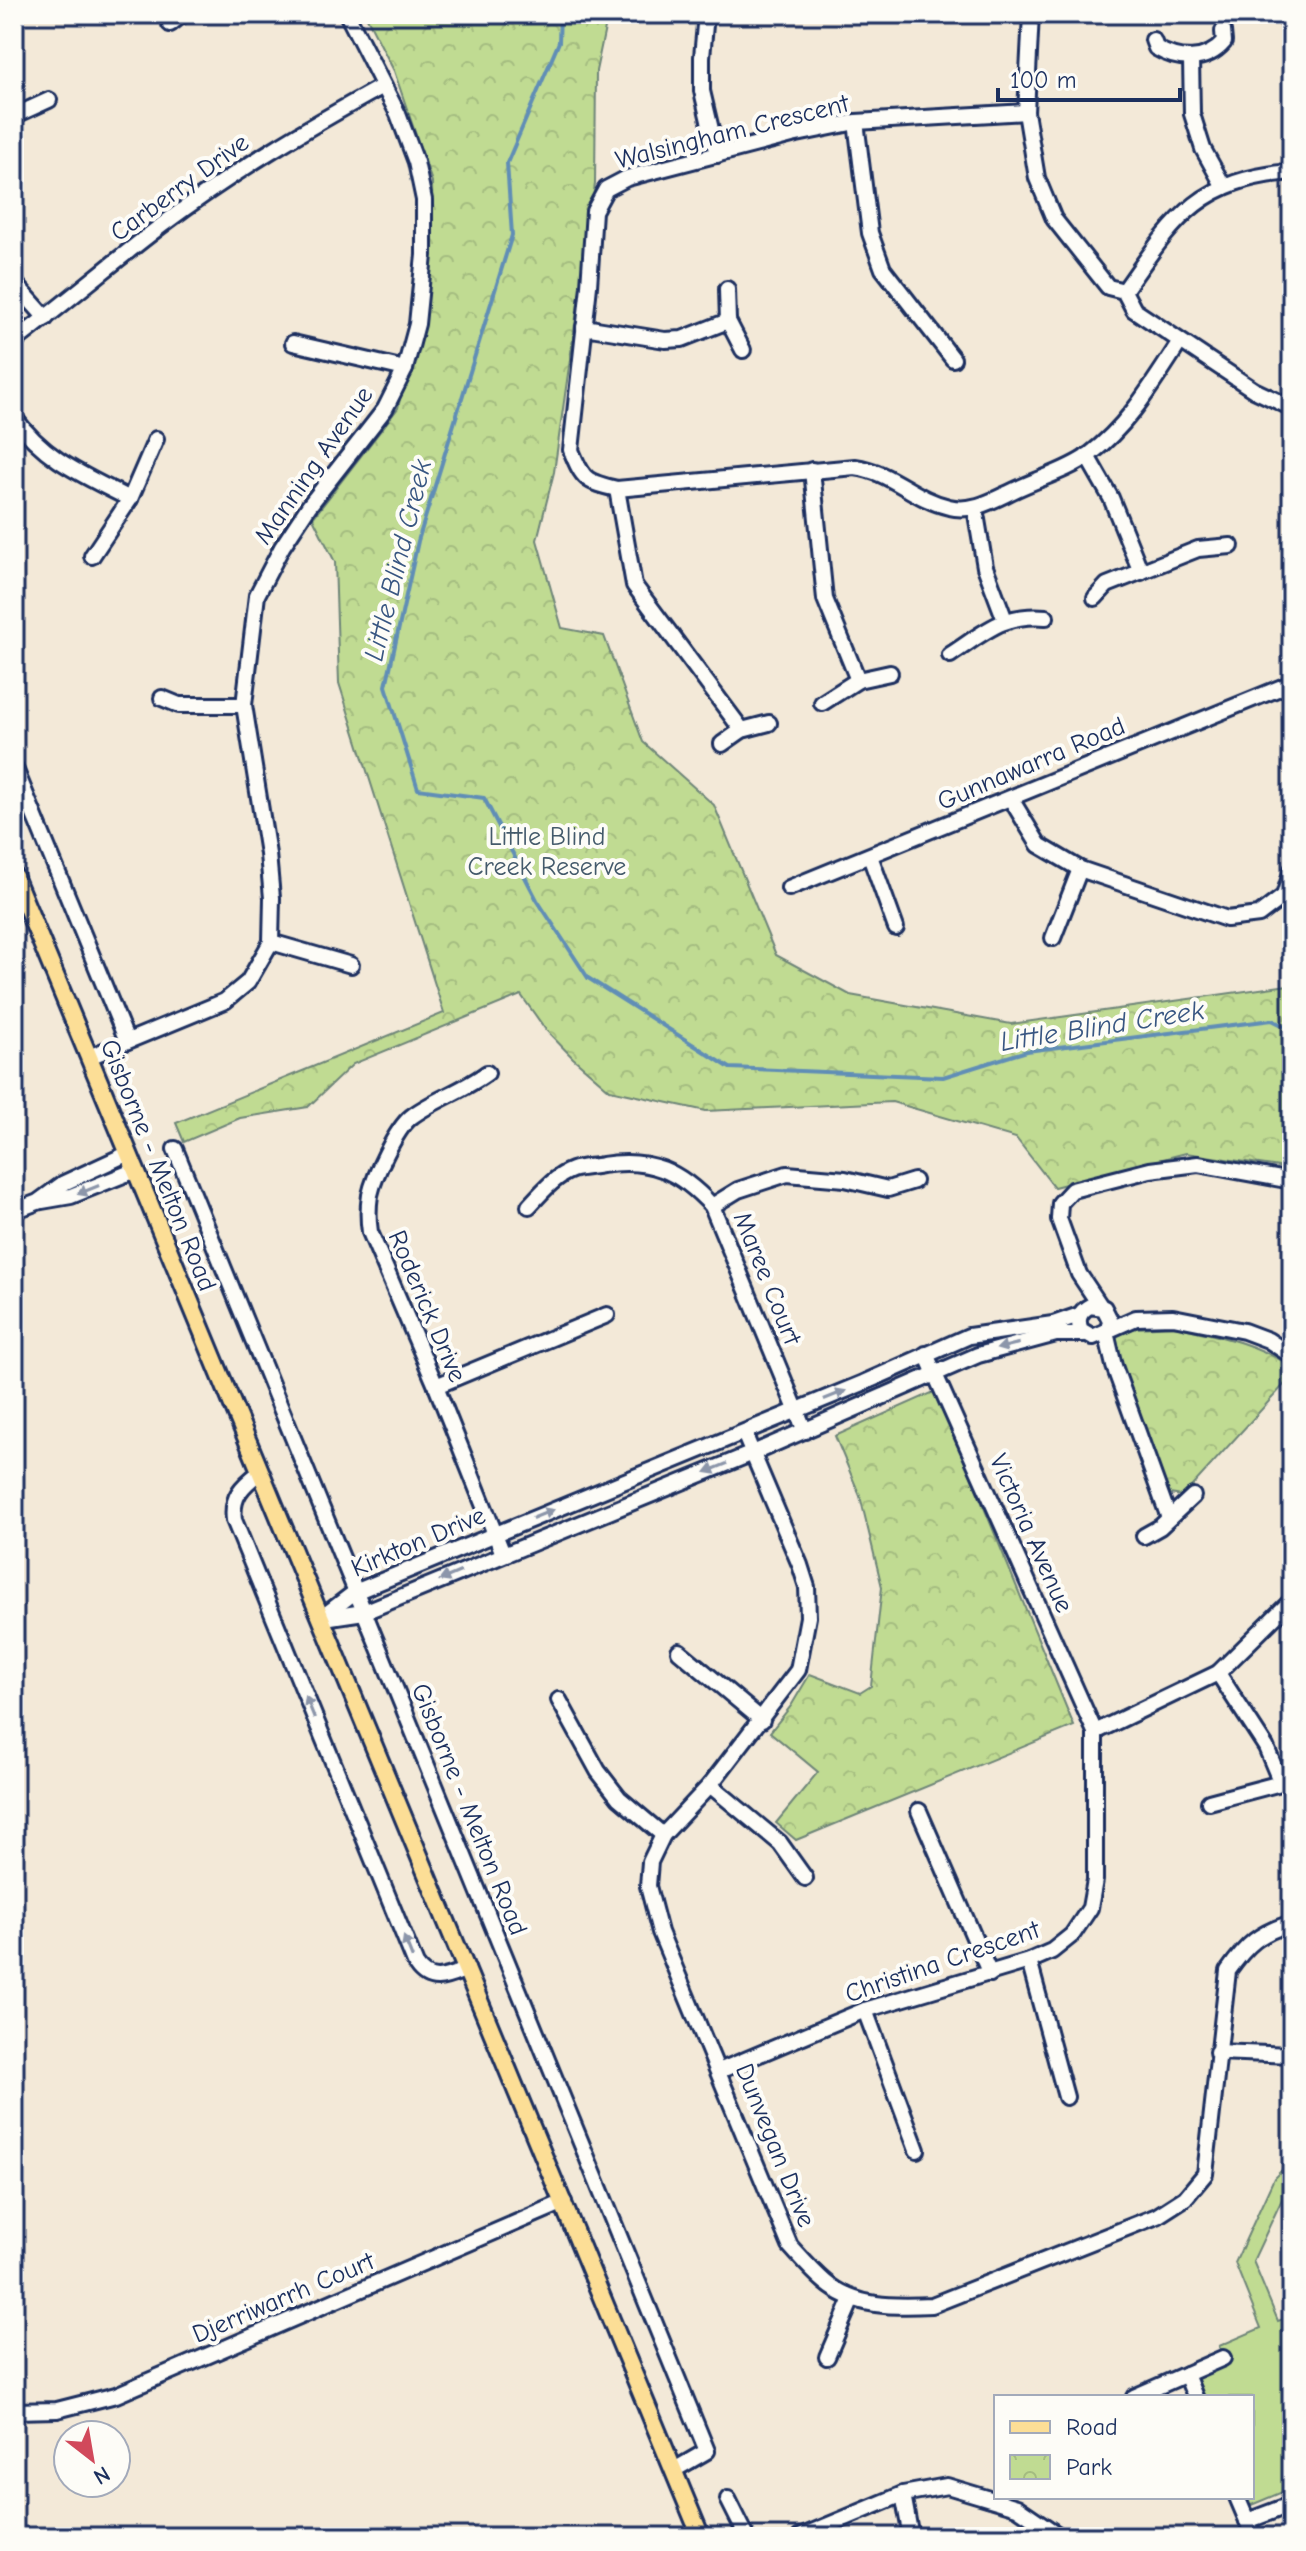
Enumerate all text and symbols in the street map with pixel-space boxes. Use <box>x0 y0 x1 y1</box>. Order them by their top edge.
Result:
scale bar <box>998 52 1180 102</box>
text: 100 m <box>1010 66 1077 94</box>
street label: Walsingham Crescent <box>613 88 853 175</box>
street label: Carberry Drive <box>105 128 255 248</box>
street label: Manning Avenue <box>248 381 379 550</box>
water label: Little Blind Creek <box>358 456 439 664</box>
street label: Gunnawarra Road <box>933 711 1130 817</box>
park label: Little Blind Creek Reserve <box>468 822 626 882</box>
water label: Little Blind Creek <box>998 994 1207 1058</box>
street label: Gisborne - Melton Road <box>94 1035 222 1296</box>
one-way arrow <box>76 1183 100 1196</box>
street label: Maree Court <box>727 1208 808 1351</box>
street label: Roderick Drive <box>382 1226 472 1387</box>
one-way arrow <box>995 1341 1020 1353</box>
one-way arrow <box>823 1388 847 1401</box>
street label: Victoria Avenue <box>983 1450 1079 1617</box>
one-way arrow <box>704 1462 728 1475</box>
street label: Kirkton Drive <box>347 1500 490 1584</box>
one-way arrow <box>531 1508 555 1521</box>
one-way arrow <box>438 1570 462 1583</box>
street label: Gisborne - Melton Road <box>405 1679 533 1940</box>
one-way arrow <box>303 1695 316 1719</box>
street label: Christina Crescent <box>841 1914 1045 2009</box>
one-way arrow <box>402 1935 415 1959</box>
street label: Dunvegan Drive <box>729 2059 821 2231</box>
street label: Djerriwarrh Court <box>188 2245 380 2350</box>
legend <box>994 2395 1254 2499</box>
text: Road <box>1066 2413 1118 2441</box>
north arrow <box>52 2419 132 2499</box>
text: Park <box>1066 2453 1112 2481</box>
text: N <box>89 2460 115 2490</box>

